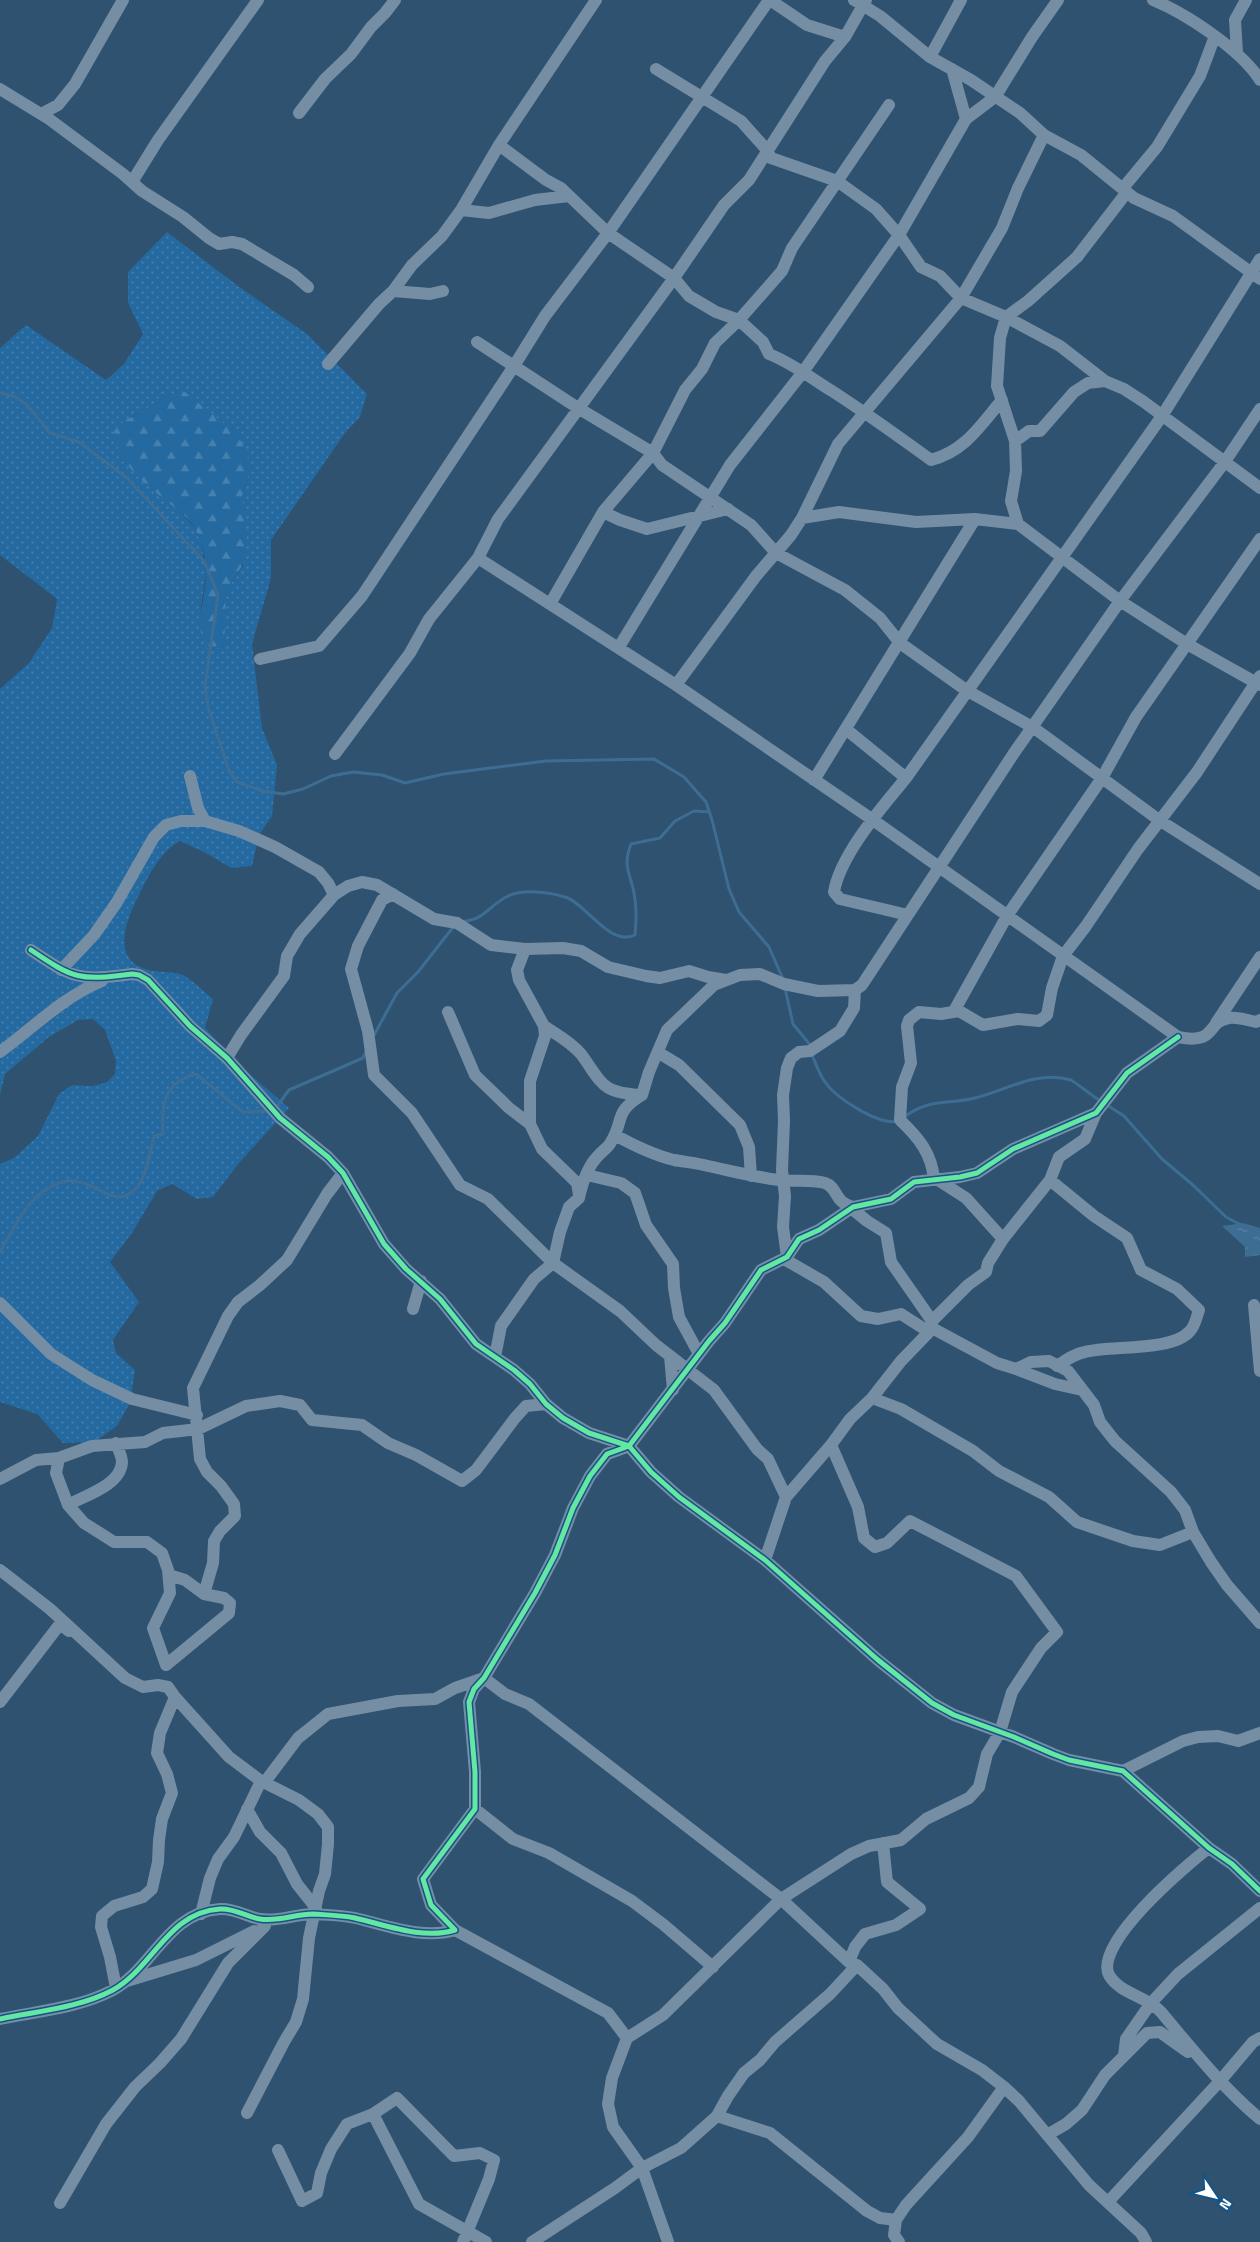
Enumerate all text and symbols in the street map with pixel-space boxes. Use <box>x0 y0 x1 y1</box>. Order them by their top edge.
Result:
north arrow <box>1190 2172 1240 2222</box>
text: N <box>1215 2195 1237 2215</box>

